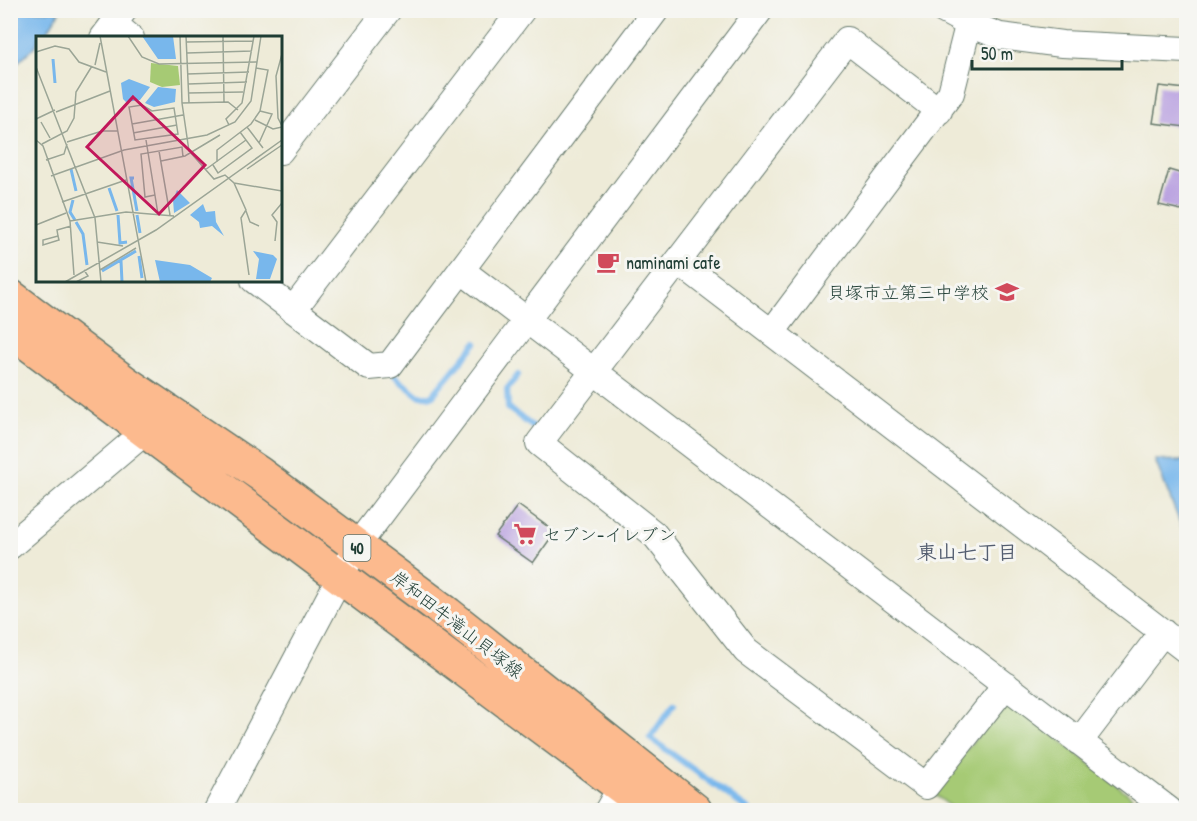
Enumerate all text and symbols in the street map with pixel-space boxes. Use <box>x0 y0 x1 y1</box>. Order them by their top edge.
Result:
scale bar <box>972 33 1122 71</box>
inset map <box>36 36 282 282</box>
text: 50 m <box>981 41 1013 66</box>
cafe icon: naminami cafe <box>595 249 621 275</box>
place label: naminami cafe <box>626 250 721 275</box>
school or university icon: 貝塚市立第三中学校 <box>994 279 1020 305</box>
place label: 貝塚市立第三中学校 <box>827 280 989 305</box>
supermarket icon: セブン-イレブン <box>512 521 538 547</box>
place label: セブン-イレブン <box>543 522 676 547</box>
road number: 40 <box>344 535 370 561</box>
district label: 東山七丁目 <box>917 538 1017 565</box>
street label: 岸和田牛滝山貝塚線 <box>385 564 529 684</box>

